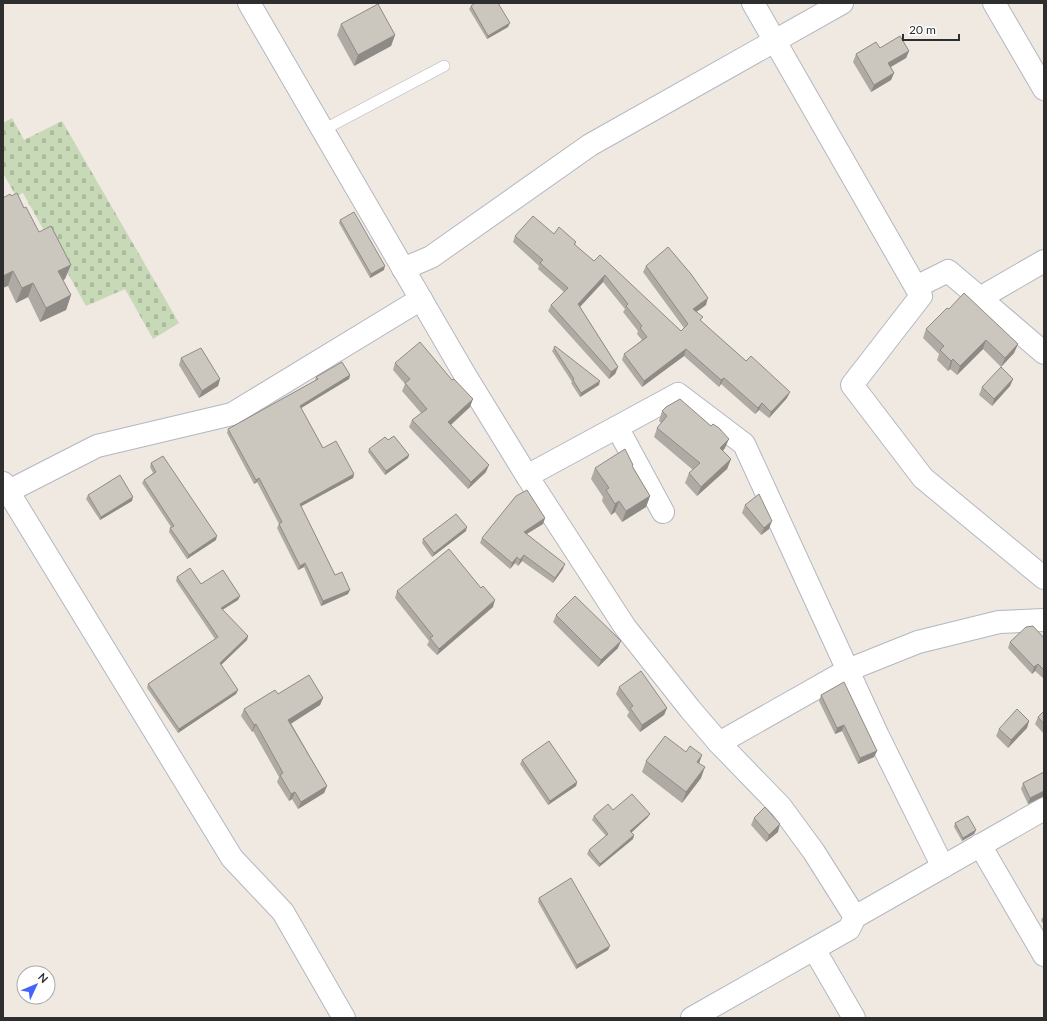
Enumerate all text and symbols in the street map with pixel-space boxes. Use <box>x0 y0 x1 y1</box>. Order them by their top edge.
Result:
scale bar <box>903 16 959 42</box>
text: 20 m <box>909 22 936 37</box>
north arrow <box>16 965 56 1005</box>
text: N <box>36 970 51 985</box>

